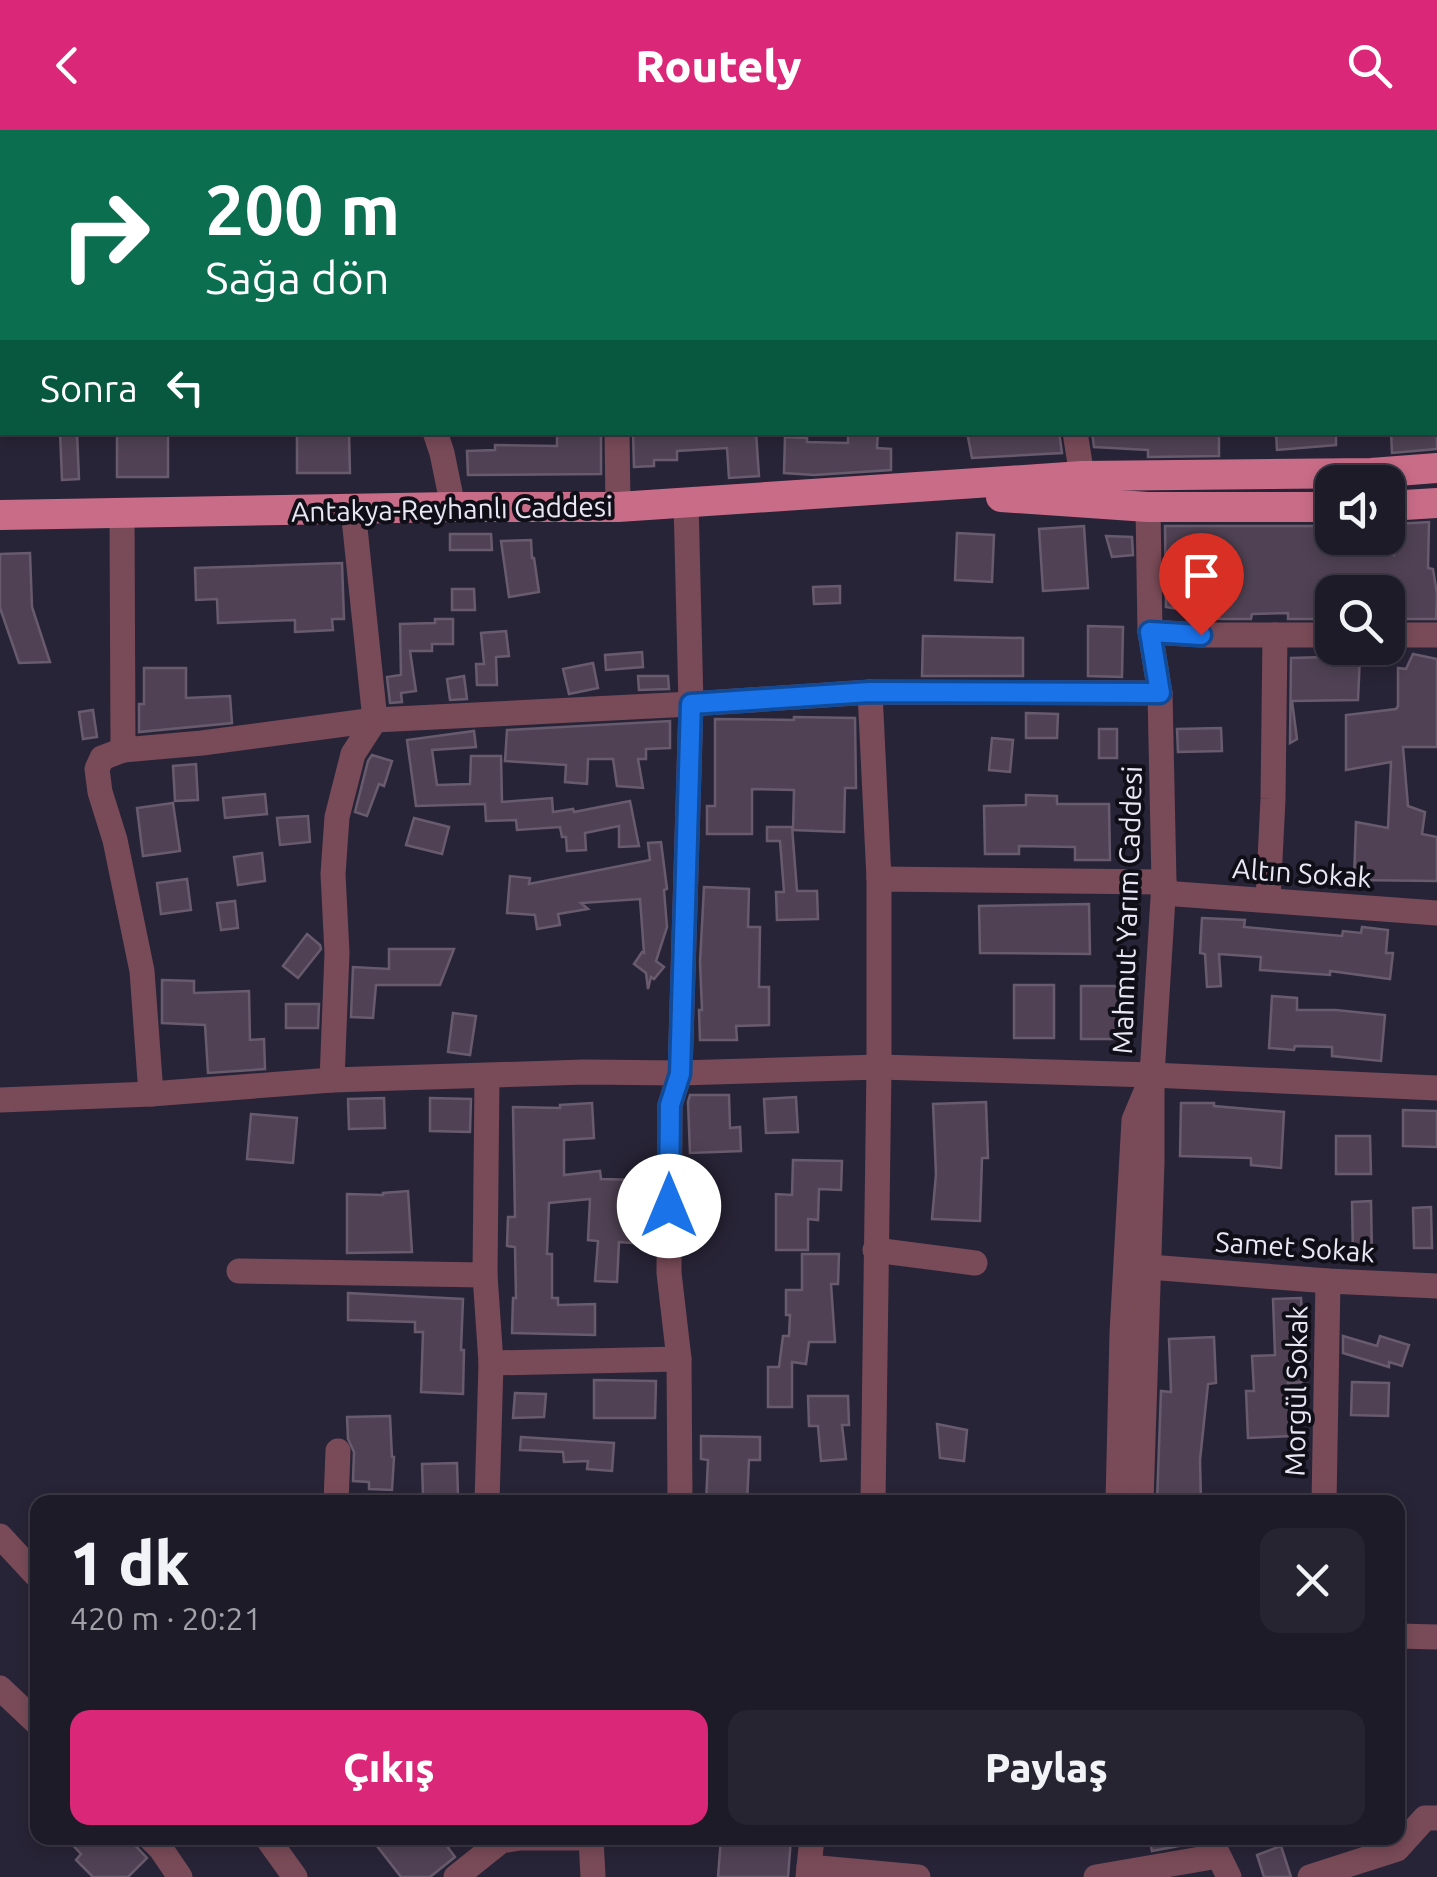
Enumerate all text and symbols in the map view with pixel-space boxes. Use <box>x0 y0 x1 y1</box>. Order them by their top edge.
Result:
icon: back <box>40 38 95 93</box>
icon: search <box>1342 38 1397 93</box>
text: Routely <box>635 40 802 91</box>
icon: right <box>40 170 170 300</box>
text: 200 m <box>205 170 400 248</box>
text: Sağa dön <box>205 252 389 303</box>
icon: left <box>158 360 213 415</box>
text: Sonra <box>40 367 138 409</box>
map controls <box>1315 465 1405 665</box>
button: sound <box>1315 465 1405 555</box>
street label: Antakya-Reyhanlı Caddesi <box>291 490 613 527</box>
pin <box>1159 533 1244 636</box>
icon: arrive <box>1174 548 1229 603</box>
button: search <box>1315 575 1405 665</box>
street label: Mahmut Yarım Caddesi <box>1106 765 1147 1055</box>
street label: Altın Sokak <box>1231 852 1373 893</box>
position arrow <box>617 1154 721 1258</box>
street label: Samet Sokak <box>1214 1225 1376 1268</box>
street label: Morgül Sokak <box>1279 1305 1312 1477</box>
button: close <box>1260 1528 1365 1633</box>
text: 1 dk <box>70 1529 189 1596</box>
text: 420 m · 20:21 <box>70 1600 262 1636</box>
button: Çıkış <box>70 1710 708 1825</box>
button: Paylaş <box>728 1710 1365 1825</box>

